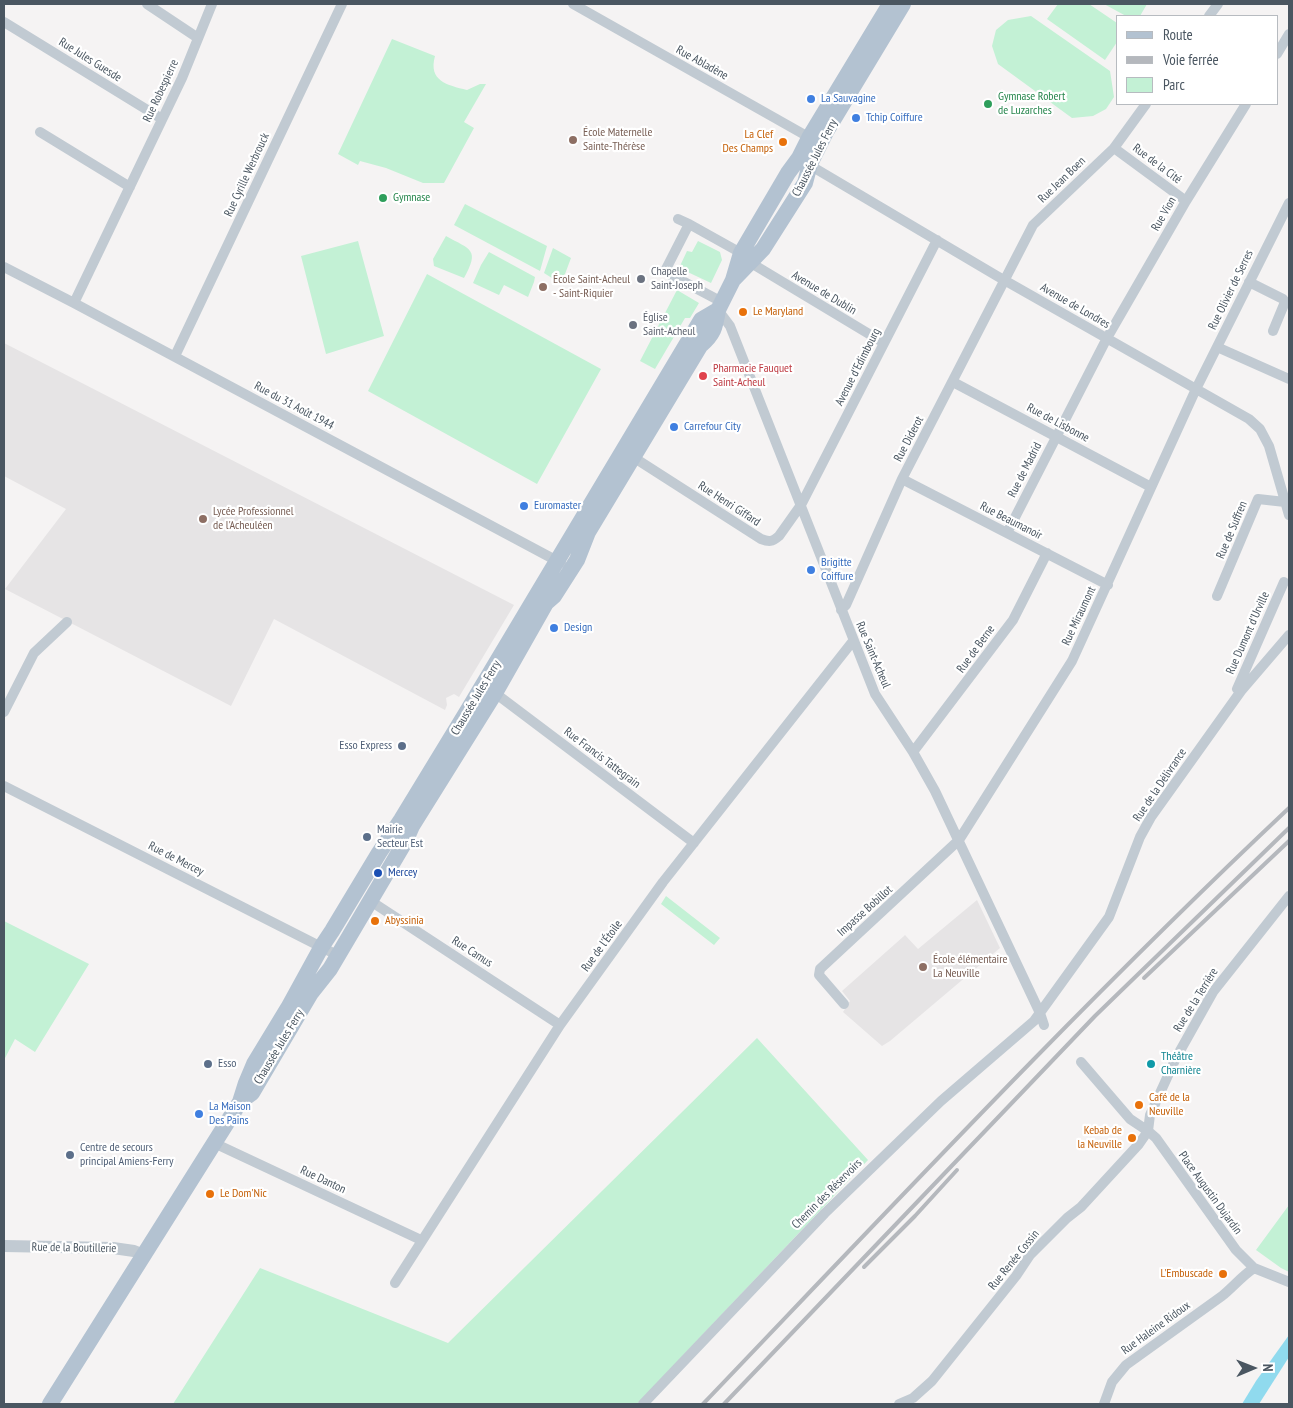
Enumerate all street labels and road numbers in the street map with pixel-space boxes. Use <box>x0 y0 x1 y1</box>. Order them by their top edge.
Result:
street label: Rue Jules Guesde <box>56 35 124 85</box>
street label: Rue Abladène <box>673 43 731 83</box>
street label: Rue Robespierre <box>140 57 182 125</box>
street label: Chaussée Jules Ferry <box>789 117 841 199</box>
street label: Rue Cyrille Werbrouck <box>221 131 273 219</box>
street label: Rue de la Cité <box>1130 141 1184 187</box>
street label: Rue Jean Boen <box>1035 154 1089 206</box>
street label: Rue Vion <box>1148 194 1180 234</box>
street label: Rue Olivier de Serres <box>1205 248 1257 332</box>
street label: Avenue de Dublin <box>789 268 859 318</box>
street label: Avenue de Londres <box>1038 280 1112 332</box>
street label: Avenue d'Edimbourg <box>832 326 884 408</box>
street label: Rue du 31 Août 1944 <box>252 379 336 433</box>
street label: Rue de Lisbonne <box>1024 401 1092 445</box>
street label: Rue Diderot <box>891 414 927 464</box>
street label: Rue de Madrid <box>1005 440 1045 500</box>
street label: Rue Henri Giffard <box>695 478 763 530</box>
street label: Rue Beaumanoir <box>977 499 1045 543</box>
street label: Rue de Suffren <box>1213 499 1251 561</box>
street label: Rue Miraumont <box>1059 584 1099 648</box>
street label: Rue Dumont d'Urville <box>1223 590 1273 676</box>
street label: Rue Saint-Acheul <box>853 620 893 690</box>
street label: Rue de Berne <box>954 622 998 676</box>
street label: Chaussée Jules Ferry <box>448 658 504 738</box>
street label: Rue Francis Tattegrain <box>561 725 643 791</box>
street label: Rue de la Délivrance <box>1130 746 1190 824</box>
street label: Rue de Mercey <box>146 839 206 879</box>
street label: Impasse Bobillot <box>835 883 895 939</box>
street label: Rue de l'Étoile <box>579 917 625 975</box>
street label: Rue Camus <box>449 934 495 970</box>
street label: Rue de la Terrière <box>1171 965 1221 1035</box>
street label: Chaussée Jules Ferry <box>251 1007 307 1087</box>
street label: Place Augustin Dujardin <box>1175 1149 1245 1237</box>
street label: Chemin des Réservoirs <box>789 1156 865 1232</box>
street label: Rue Danton <box>298 1163 348 1197</box>
street label: Rue Renée Cossin <box>986 1227 1042 1293</box>
street label: Rue de la Boutillerie <box>32 1240 116 1256</box>
street label: Rue Haleine Ridoux <box>1119 1298 1193 1358</box>

